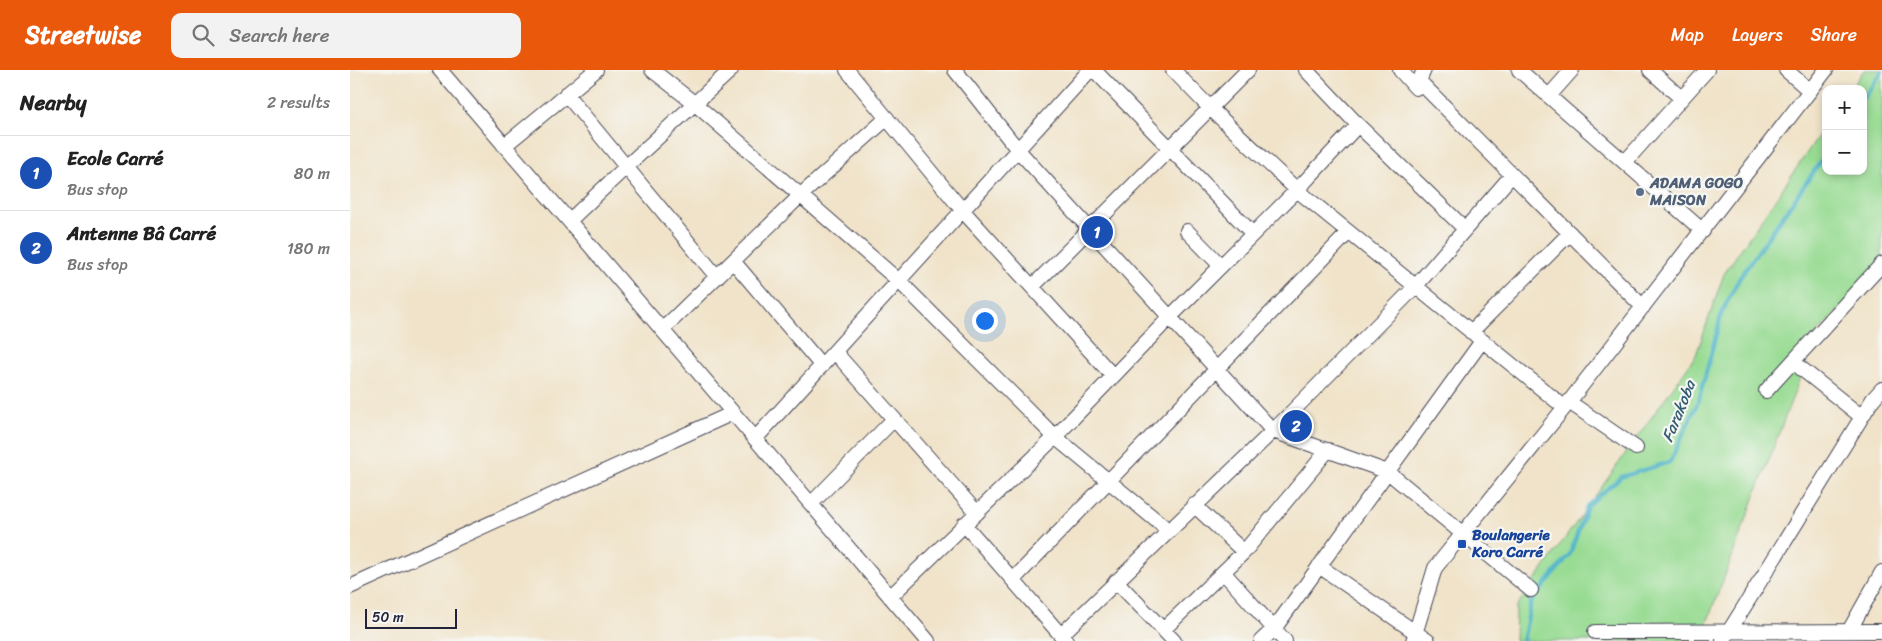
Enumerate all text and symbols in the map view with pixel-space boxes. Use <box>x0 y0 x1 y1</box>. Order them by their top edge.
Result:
search box <box>171 13 521 58</box>
text: Streetwise <box>25 14 141 56</box>
text: Search here <box>229 19 329 52</box>
text: Map <box>1671 19 1704 51</box>
text: Layers <box>1732 19 1783 51</box>
text: Share <box>1811 19 1857 51</box>
icon: search <box>189 21 217 49</box>
text: Nearby <box>20 84 86 122</box>
map controls <box>1822 85 1867 175</box>
button: + <box>1822 85 1867 130</box>
text: 2 results <box>267 88 330 117</box>
button: − <box>1822 130 1867 175</box>
text: Ecole Carré <box>67 142 164 175</box>
text: 1 <box>33 159 39 188</box>
text: 80 m <box>294 159 330 188</box>
place label: ADAMA GOGO MAISON <box>1649 170 1743 213</box>
text: Bus stop <box>67 175 128 204</box>
marker: ADAMA GOGO MAISON <box>1634 186 1646 198</box>
pin: 1 <box>1081 213 1113 251</box>
text: Antenne Bâ Carré <box>67 217 216 250</box>
text: 2 <box>31 234 41 263</box>
text: 180 m <box>287 234 330 263</box>
text: Bus stop <box>67 250 128 279</box>
your location <box>972 308 998 334</box>
water label: Farakoba <box>1653 374 1705 446</box>
pin: 2 <box>1280 407 1312 445</box>
place label: Boulangerie Koro Carré <box>1471 522 1551 565</box>
marker: Boulangerie Koro Carré <box>1456 538 1468 550</box>
text: 50 m <box>372 605 404 630</box>
scale bar <box>365 606 458 629</box>

